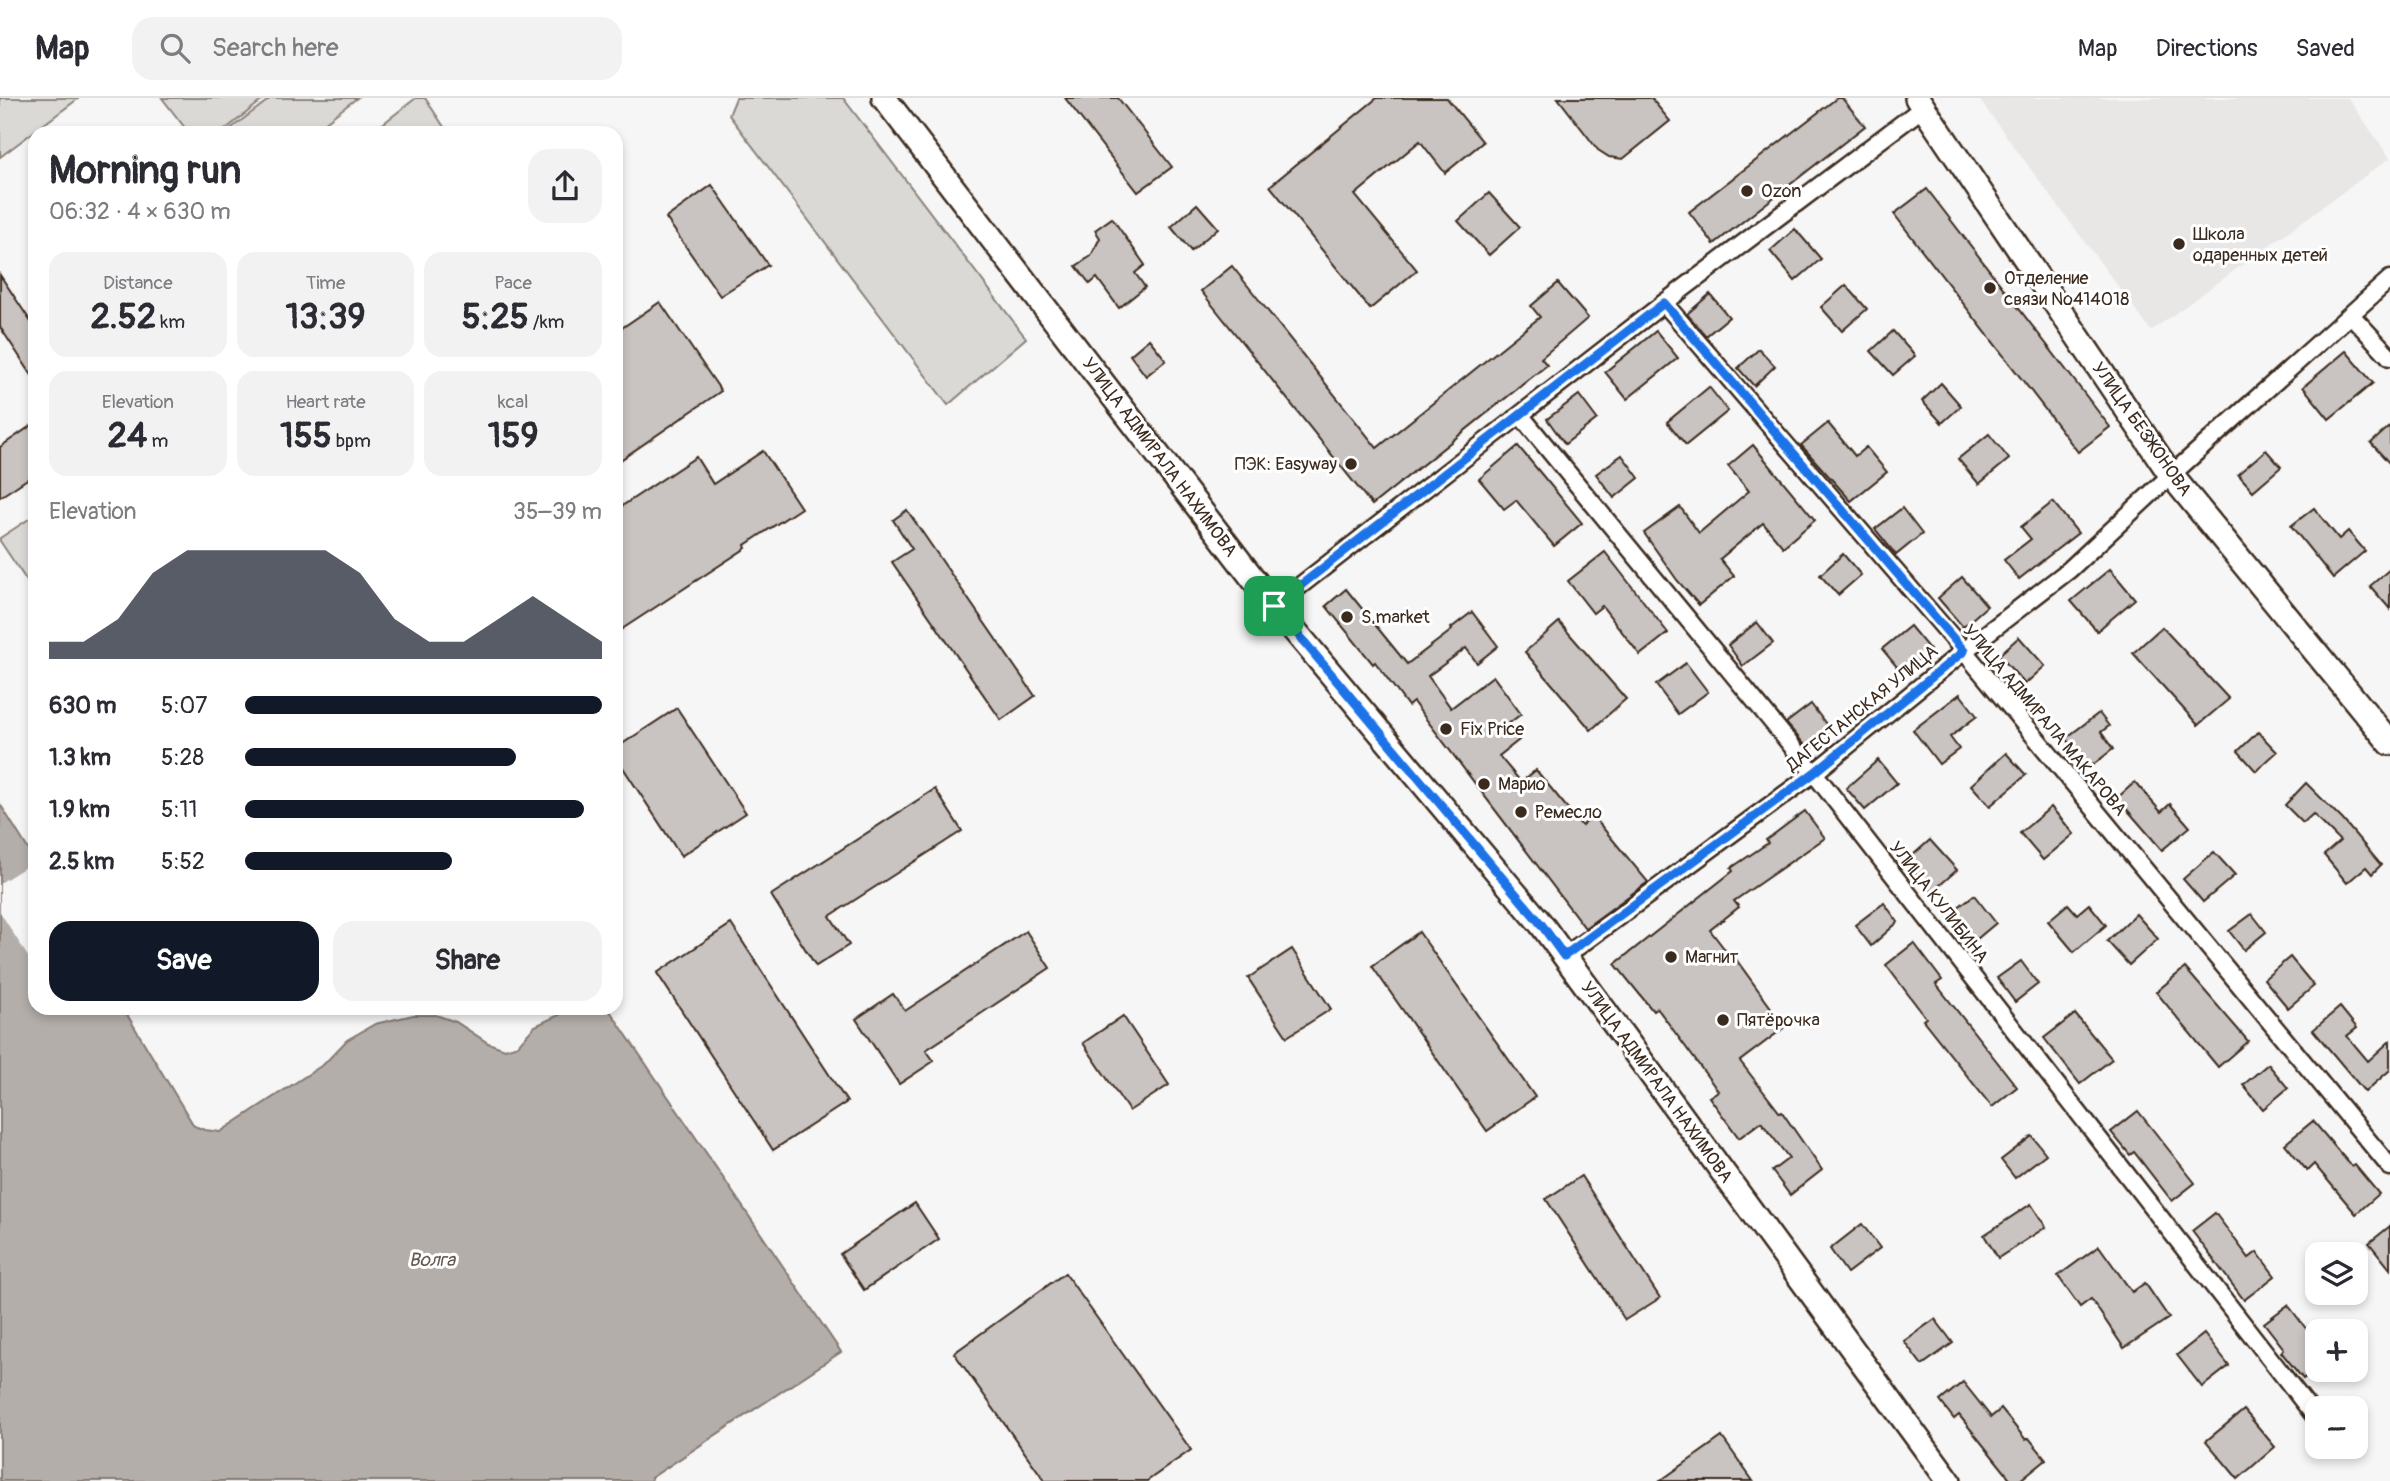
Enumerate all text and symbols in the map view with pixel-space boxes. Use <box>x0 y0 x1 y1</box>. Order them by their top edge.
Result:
search box <box>132 17 622 80</box>
text: Map <box>35 28 90 69</box>
icon: search <box>156 29 194 67</box>
text: Search here <box>212 32 339 64</box>
text: Map <box>2078 34 2118 63</box>
text: Directions <box>2156 34 2257 63</box>
text: Saved <box>2295 34 2355 63</box>
text: Morning run <box>49 147 241 195</box>
button: share <box>528 149 602 223</box>
place label: Ozon <box>1761 180 1801 203</box>
marker: Ozon <box>1739 183 1755 199</box>
text: 06:32 · 4 × 630 m <box>49 197 231 226</box>
place label: Школа одаренных детей <box>2193 223 2328 267</box>
marker: Школа одаренных детей <box>2171 236 2187 252</box>
place label: Отделение связи №414018 <box>2004 267 2129 311</box>
text: Distance <box>103 271 173 295</box>
text: Time <box>306 271 345 295</box>
text: Pace <box>494 271 532 295</box>
marker: Отделение связи №414018 <box>1982 280 1998 296</box>
text: 2.52 <box>90 295 156 339</box>
text: 13:39 <box>285 295 366 339</box>
text: 5:25 <box>462 295 529 339</box>
text: km <box>156 310 185 334</box>
text: /km <box>529 310 564 334</box>
street label: УЛИЦА АДМИРАЛА НАХИМОВА <box>1077 353 1242 562</box>
street label: УЛИЦА БЕЗЖОНОВА <box>2087 358 2197 501</box>
text: Elevation <box>102 390 174 414</box>
text: Heart rate <box>285 390 366 414</box>
text: kcal <box>498 390 529 414</box>
text: 24 <box>107 414 147 458</box>
text: 155 <box>280 414 332 458</box>
text: 159 <box>488 414 539 458</box>
text: m <box>147 429 168 453</box>
text: bpm <box>332 429 371 453</box>
place label: ПЭК: Easyway <box>1235 453 1337 476</box>
marker: ПЭК: Easyway <box>1343 456 1359 472</box>
text: Elevation <box>49 497 137 526</box>
text: 35–39 m <box>513 497 602 526</box>
pin <box>1244 576 1304 636</box>
icon: arrive <box>1255 587 1293 625</box>
place label: S.market <box>1361 606 1431 629</box>
marker: S.market <box>1339 609 1355 625</box>
street label: УЛИЦА АДМИРАЛА МАКАРОВА <box>1958 620 2132 821</box>
street label: ДАГЕСТАНСКАЯ УЛИЦА <box>1781 640 1943 777</box>
text: 630 m <box>49 691 116 720</box>
text: 5:07 <box>161 691 207 720</box>
place label: Fix Price <box>1460 718 1524 741</box>
marker: Fix Price <box>1438 721 1454 737</box>
text: 1.3 km <box>49 743 111 772</box>
text: 5:28 <box>161 743 204 772</box>
place label: Марио <box>1498 773 1546 796</box>
marker: Марио <box>1476 776 1492 792</box>
text: 1.9 km <box>49 795 110 824</box>
text: 5:11 <box>161 795 198 824</box>
place label: Ремесло <box>1535 801 1602 824</box>
marker: Ремесло <box>1513 804 1529 820</box>
street label: УЛИЦА КУЛИБИНА <box>1884 837 1993 968</box>
text: 2.5 km <box>49 847 114 876</box>
text: 5:52 <box>161 847 205 876</box>
button: Save <box>49 921 319 1001</box>
button: Share <box>333 921 602 1001</box>
place label: Магнит <box>1685 946 1738 969</box>
marker: Магнит <box>1663 949 1679 965</box>
street label: УЛИЦА АДМИРАЛА НАХИМОВА <box>1576 977 1738 1188</box>
place label: Пятёрочка <box>1737 1009 1820 1032</box>
marker: Пятёрочка <box>1715 1012 1731 1028</box>
map controls <box>2305 1242 2368 1459</box>
button: layers <box>2305 1242 2368 1305</box>
water label: Волга <box>409 1248 456 1272</box>
button: + <box>2305 1319 2368 1382</box>
button: − <box>2305 1396 2368 1459</box>

